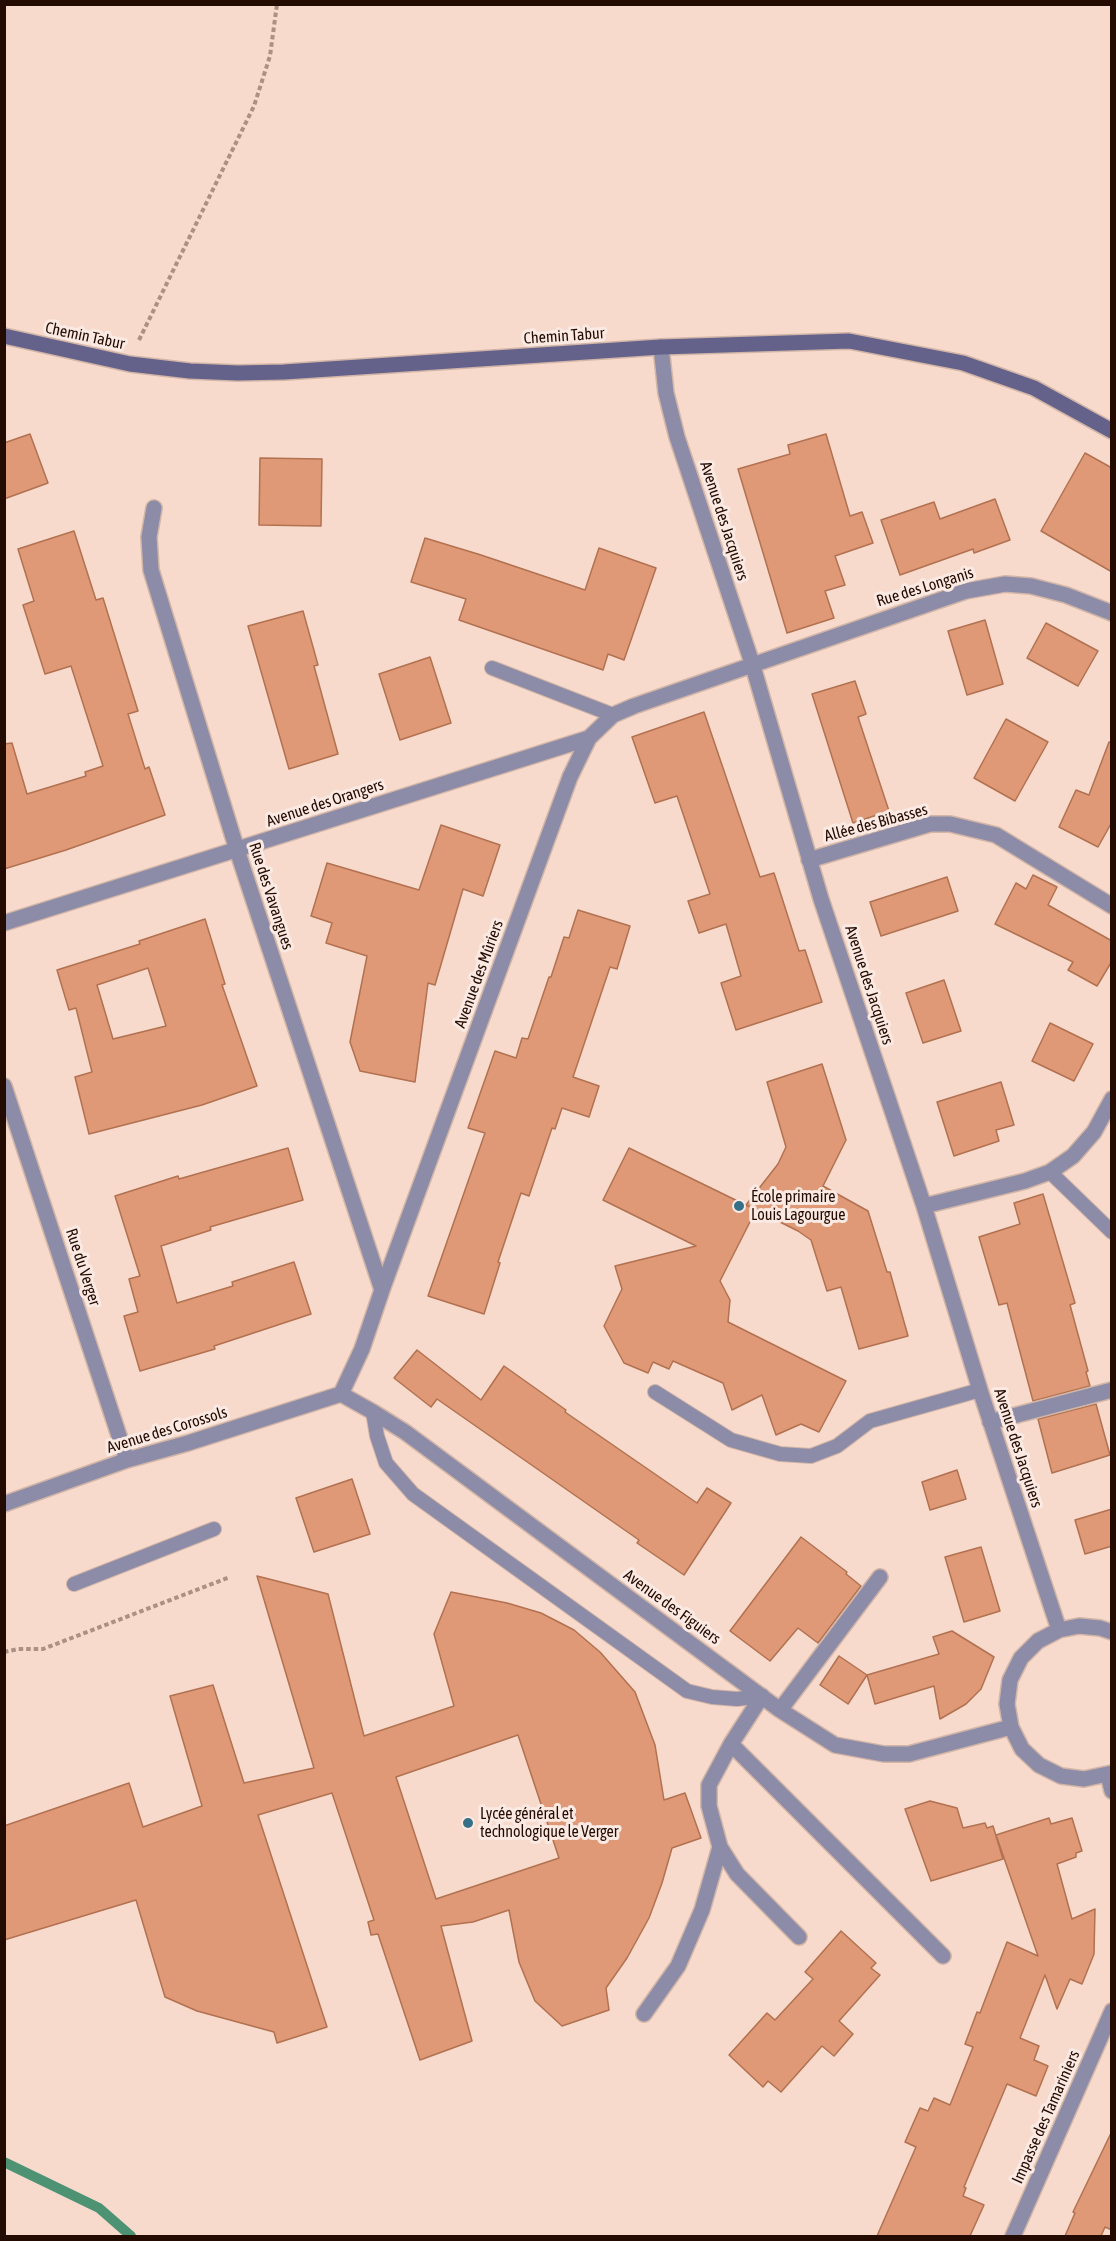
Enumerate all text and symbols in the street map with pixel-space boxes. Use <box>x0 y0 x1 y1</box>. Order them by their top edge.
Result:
street label: Chemin Tabur <box>44 318 126 354</box>
street label: Chemin Tabur <box>523 324 605 348</box>
street label: Avenue des Jacquiers <box>696 459 752 583</box>
street label: Rue des Longanis <box>874 563 976 611</box>
street label: Avenue des Orangers <box>264 775 386 831</box>
street label: Allée des Bibasses <box>822 800 930 846</box>
street label: Rue des Vavangues <box>245 840 297 952</box>
street label: Avenue des Mûriers <box>451 917 507 1031</box>
street label: Avenue des Jacquiers <box>841 923 897 1047</box>
place label: École primaire Louis Lagourgue <box>751 1187 846 1225</box>
marker: École primaire Louis Lagourgue <box>732 1199 746 1213</box>
street label: Rue du Verger <box>61 1226 105 1308</box>
street label: Avenue des Jacquiers <box>990 1386 1046 1510</box>
street label: Avenue des Corossols <box>105 1403 229 1457</box>
street label: Avenue des Figuiers <box>620 1565 724 1649</box>
place label: Lycée général et technologique le Verger <box>480 1804 618 1842</box>
marker: Lycée général et technologique le Verger <box>461 1816 475 1830</box>
street label: Impasse des Tamariniers <box>1008 2047 1084 2187</box>

